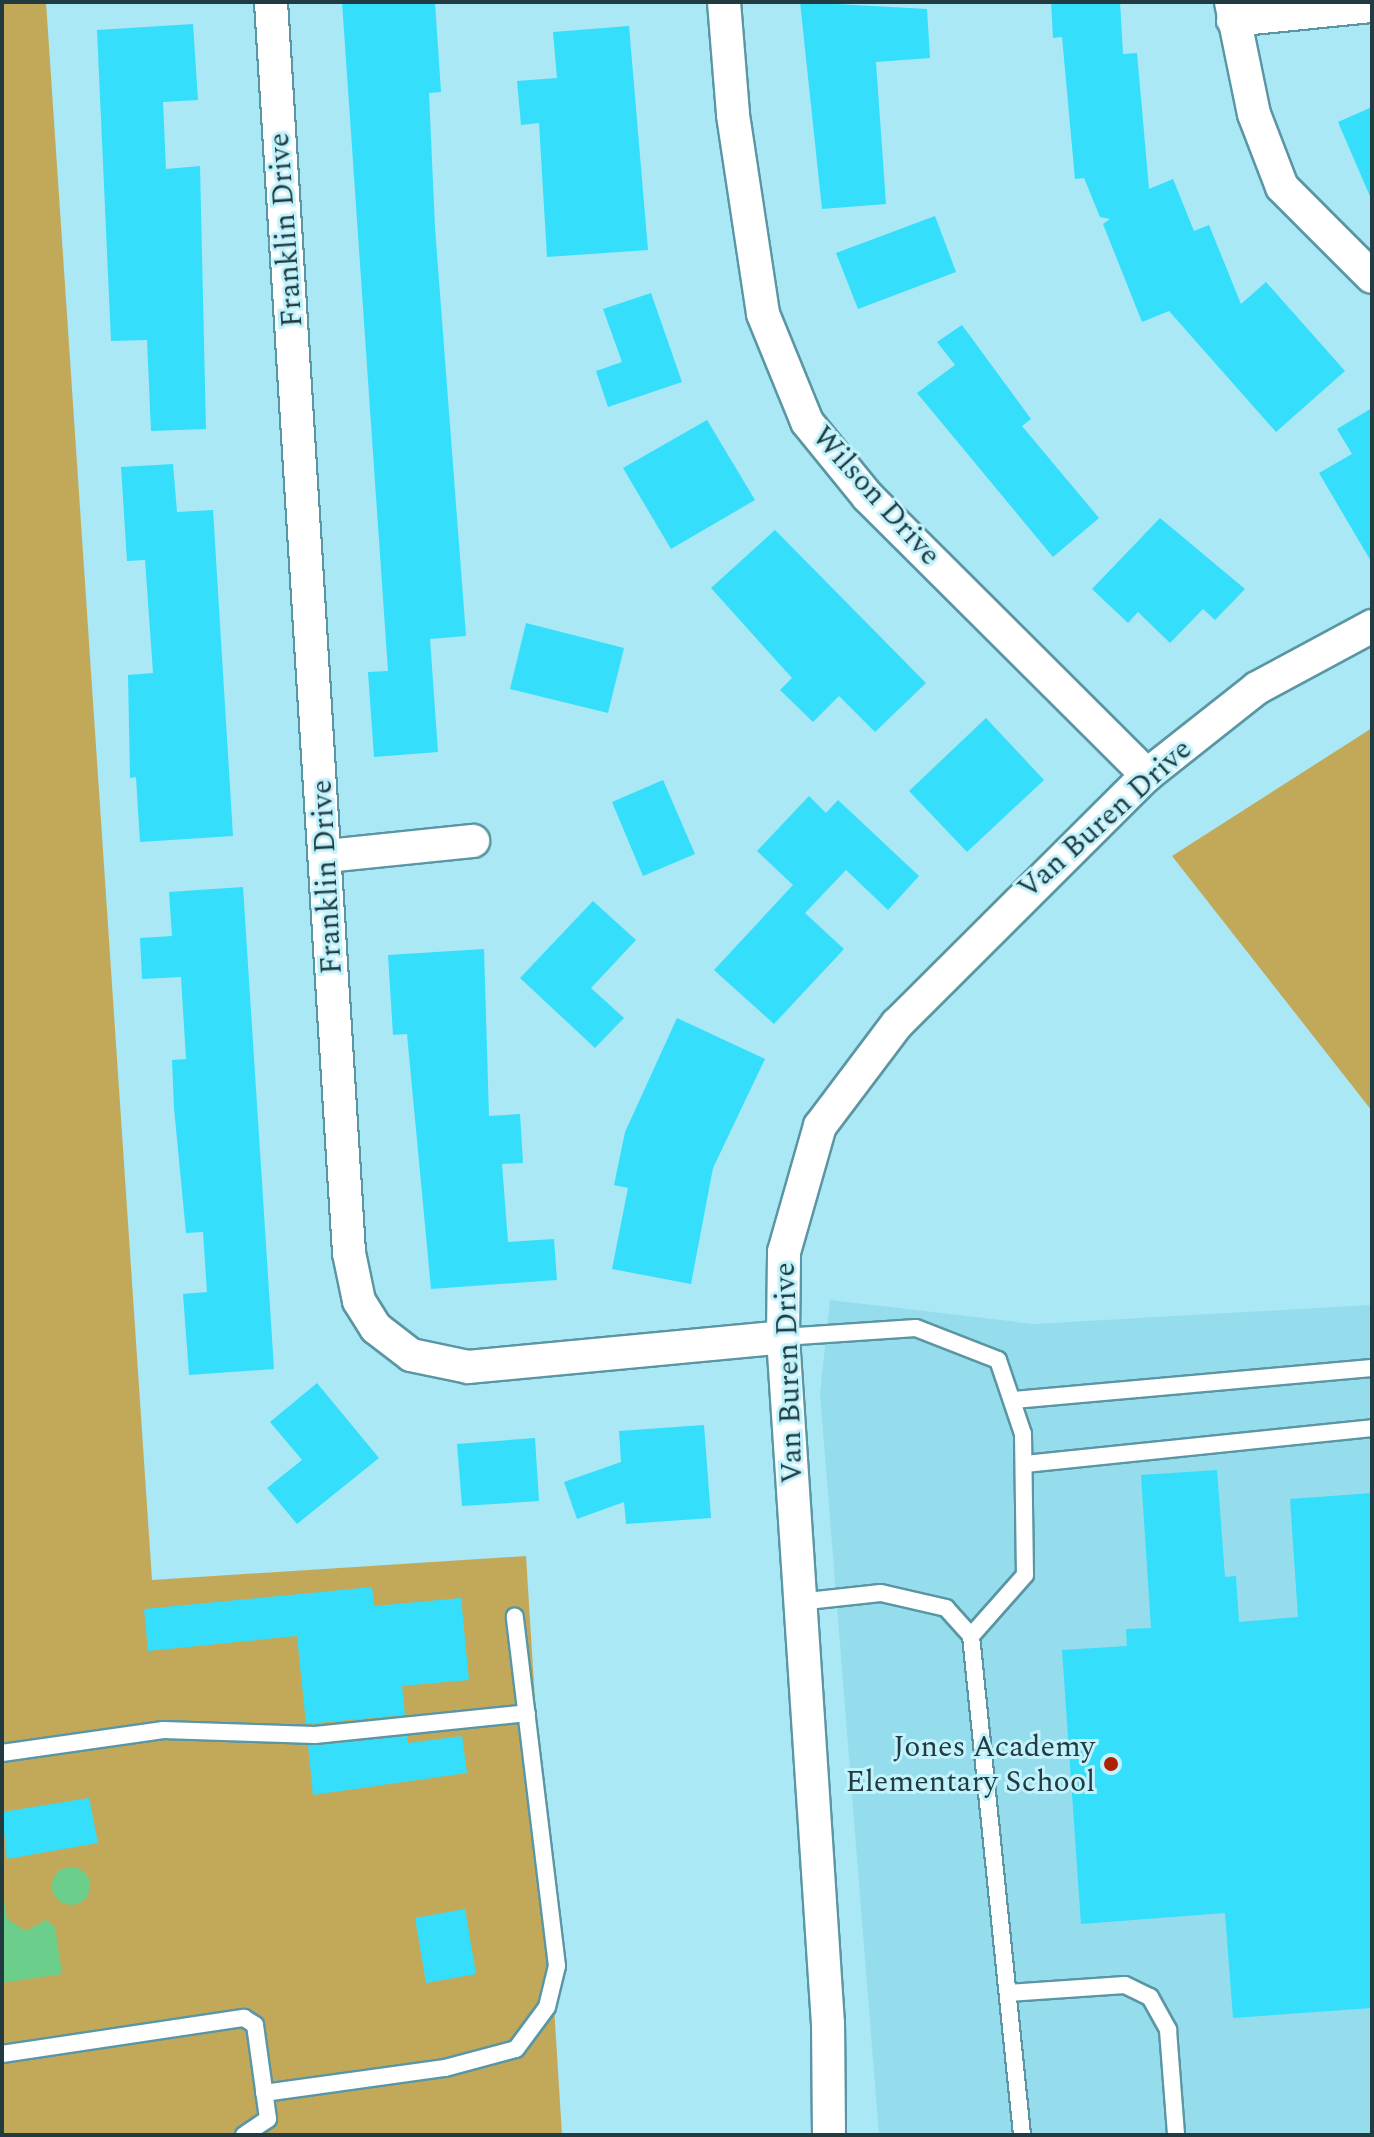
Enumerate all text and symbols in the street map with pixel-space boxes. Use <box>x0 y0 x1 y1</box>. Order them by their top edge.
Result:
street label: Franklin Drive <box>261 132 311 328</box>
street label: Wilson Drive <box>804 419 948 573</box>
street label: Van Buren Drive <box>1011 731 1199 907</box>
street label: Franklin Drive <box>304 779 350 975</box>
street label: Van Buren Drive <box>767 1262 811 1484</box>
place label: Jones Academy Elementary School <box>845 1729 1095 1800</box>
marker: Jones Academy Elementary School <box>1102 1755 1120 1773</box>

